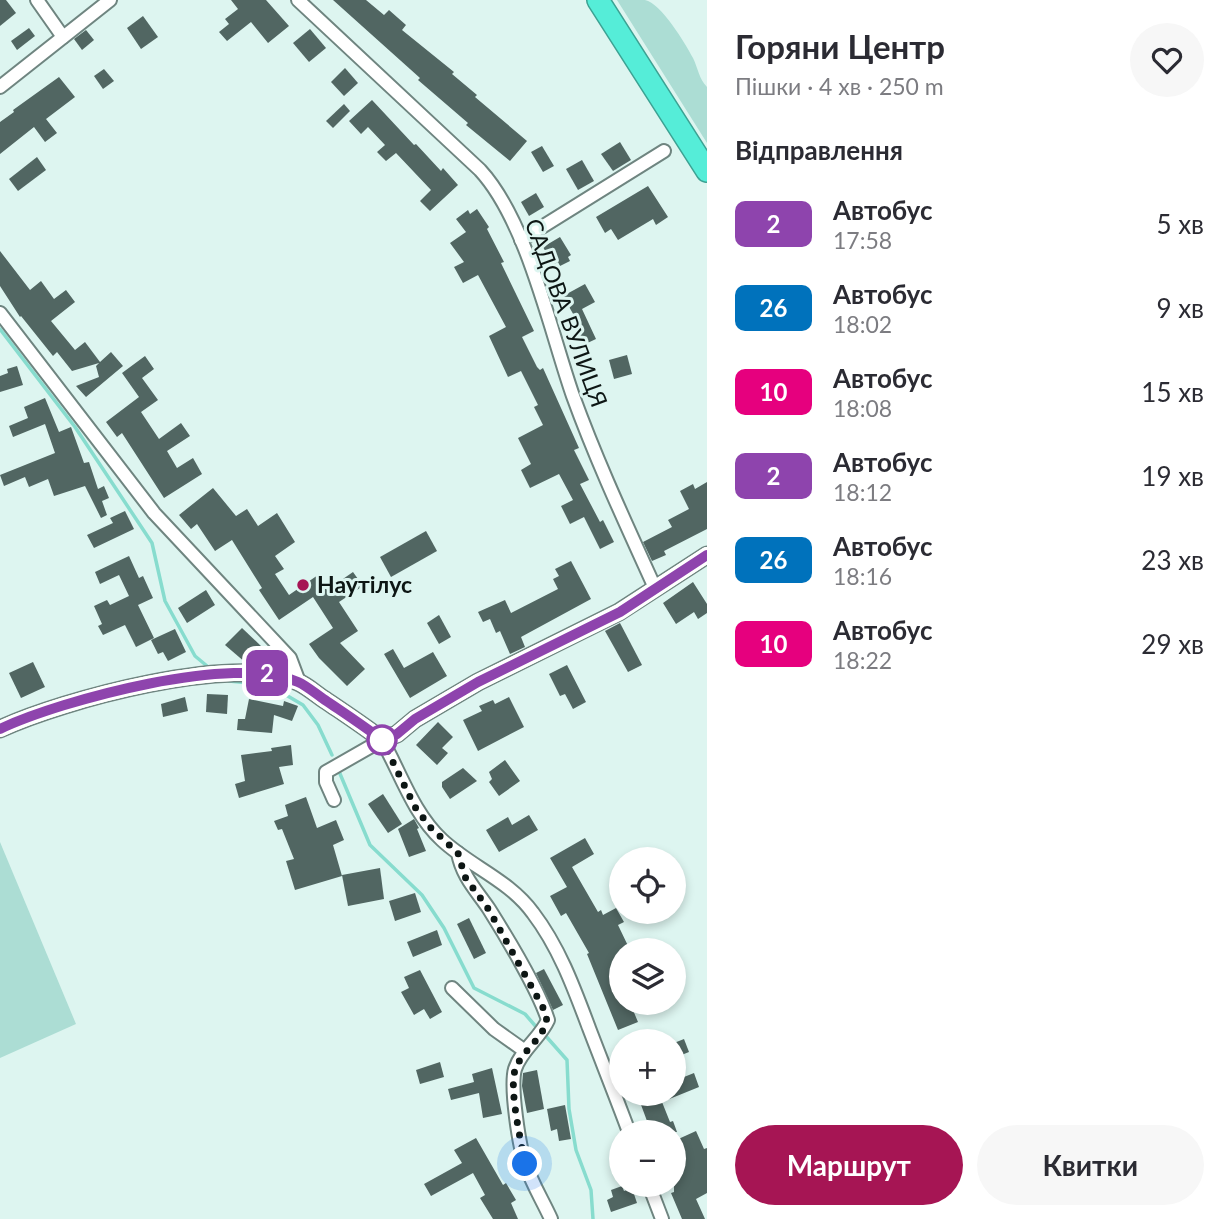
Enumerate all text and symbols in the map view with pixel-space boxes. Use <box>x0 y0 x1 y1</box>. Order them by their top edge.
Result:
button: heart <box>1130 23 1204 97</box>
text: Горяни Центр <box>735 26 945 66</box>
text: Пішки · 4 хв · 250 m <box>735 72 944 100</box>
text: Відправлення <box>735 134 903 166</box>
text: Автобус <box>833 194 932 226</box>
text: 5 хв <box>1156 208 1204 240</box>
text: 2 <box>767 209 780 238</box>
street label: САДОВА ВУЛИЦЯ <box>520 215 614 411</box>
text: 17:58 <box>833 226 892 254</box>
text: Автобус <box>833 278 932 310</box>
text: 9 хв <box>1156 292 1204 324</box>
text: 26 <box>760 293 787 322</box>
text: 18:02 <box>833 310 892 338</box>
text: Автобус <box>833 362 932 394</box>
text: 15 хв <box>1141 376 1204 408</box>
text: 10 <box>760 377 787 406</box>
text: 18:08 <box>833 394 892 422</box>
text: Автобус <box>833 446 932 478</box>
text: 19 хв <box>1141 460 1204 492</box>
text: 2 <box>767 461 780 490</box>
text: 18:12 <box>833 478 892 506</box>
text: Автобус <box>833 530 932 562</box>
text: 23 хв <box>1141 544 1204 576</box>
text: 26 <box>760 545 787 574</box>
text: 18:16 <box>833 562 892 590</box>
place label: Наутілус <box>317 570 412 598</box>
marker: Наутілус <box>295 577 311 593</box>
text: Автобус <box>833 614 932 646</box>
text: 29 хв <box>1141 628 1204 660</box>
text: 10 <box>760 629 787 658</box>
text: 18:22 <box>833 646 892 674</box>
line badge: 2 <box>244 650 290 696</box>
text: 2 <box>260 658 274 687</box>
unlabelled marker <box>367 725 397 755</box>
map controls <box>609 847 686 1197</box>
button: locate <box>609 847 686 924</box>
button: layers <box>609 938 686 1015</box>
button: + <box>609 1029 686 1106</box>
button: − <box>609 1120 686 1197</box>
button: Маршрут <box>735 1125 963 1205</box>
button: Квитки <box>977 1125 1204 1205</box>
your location <box>507 1146 542 1181</box>

